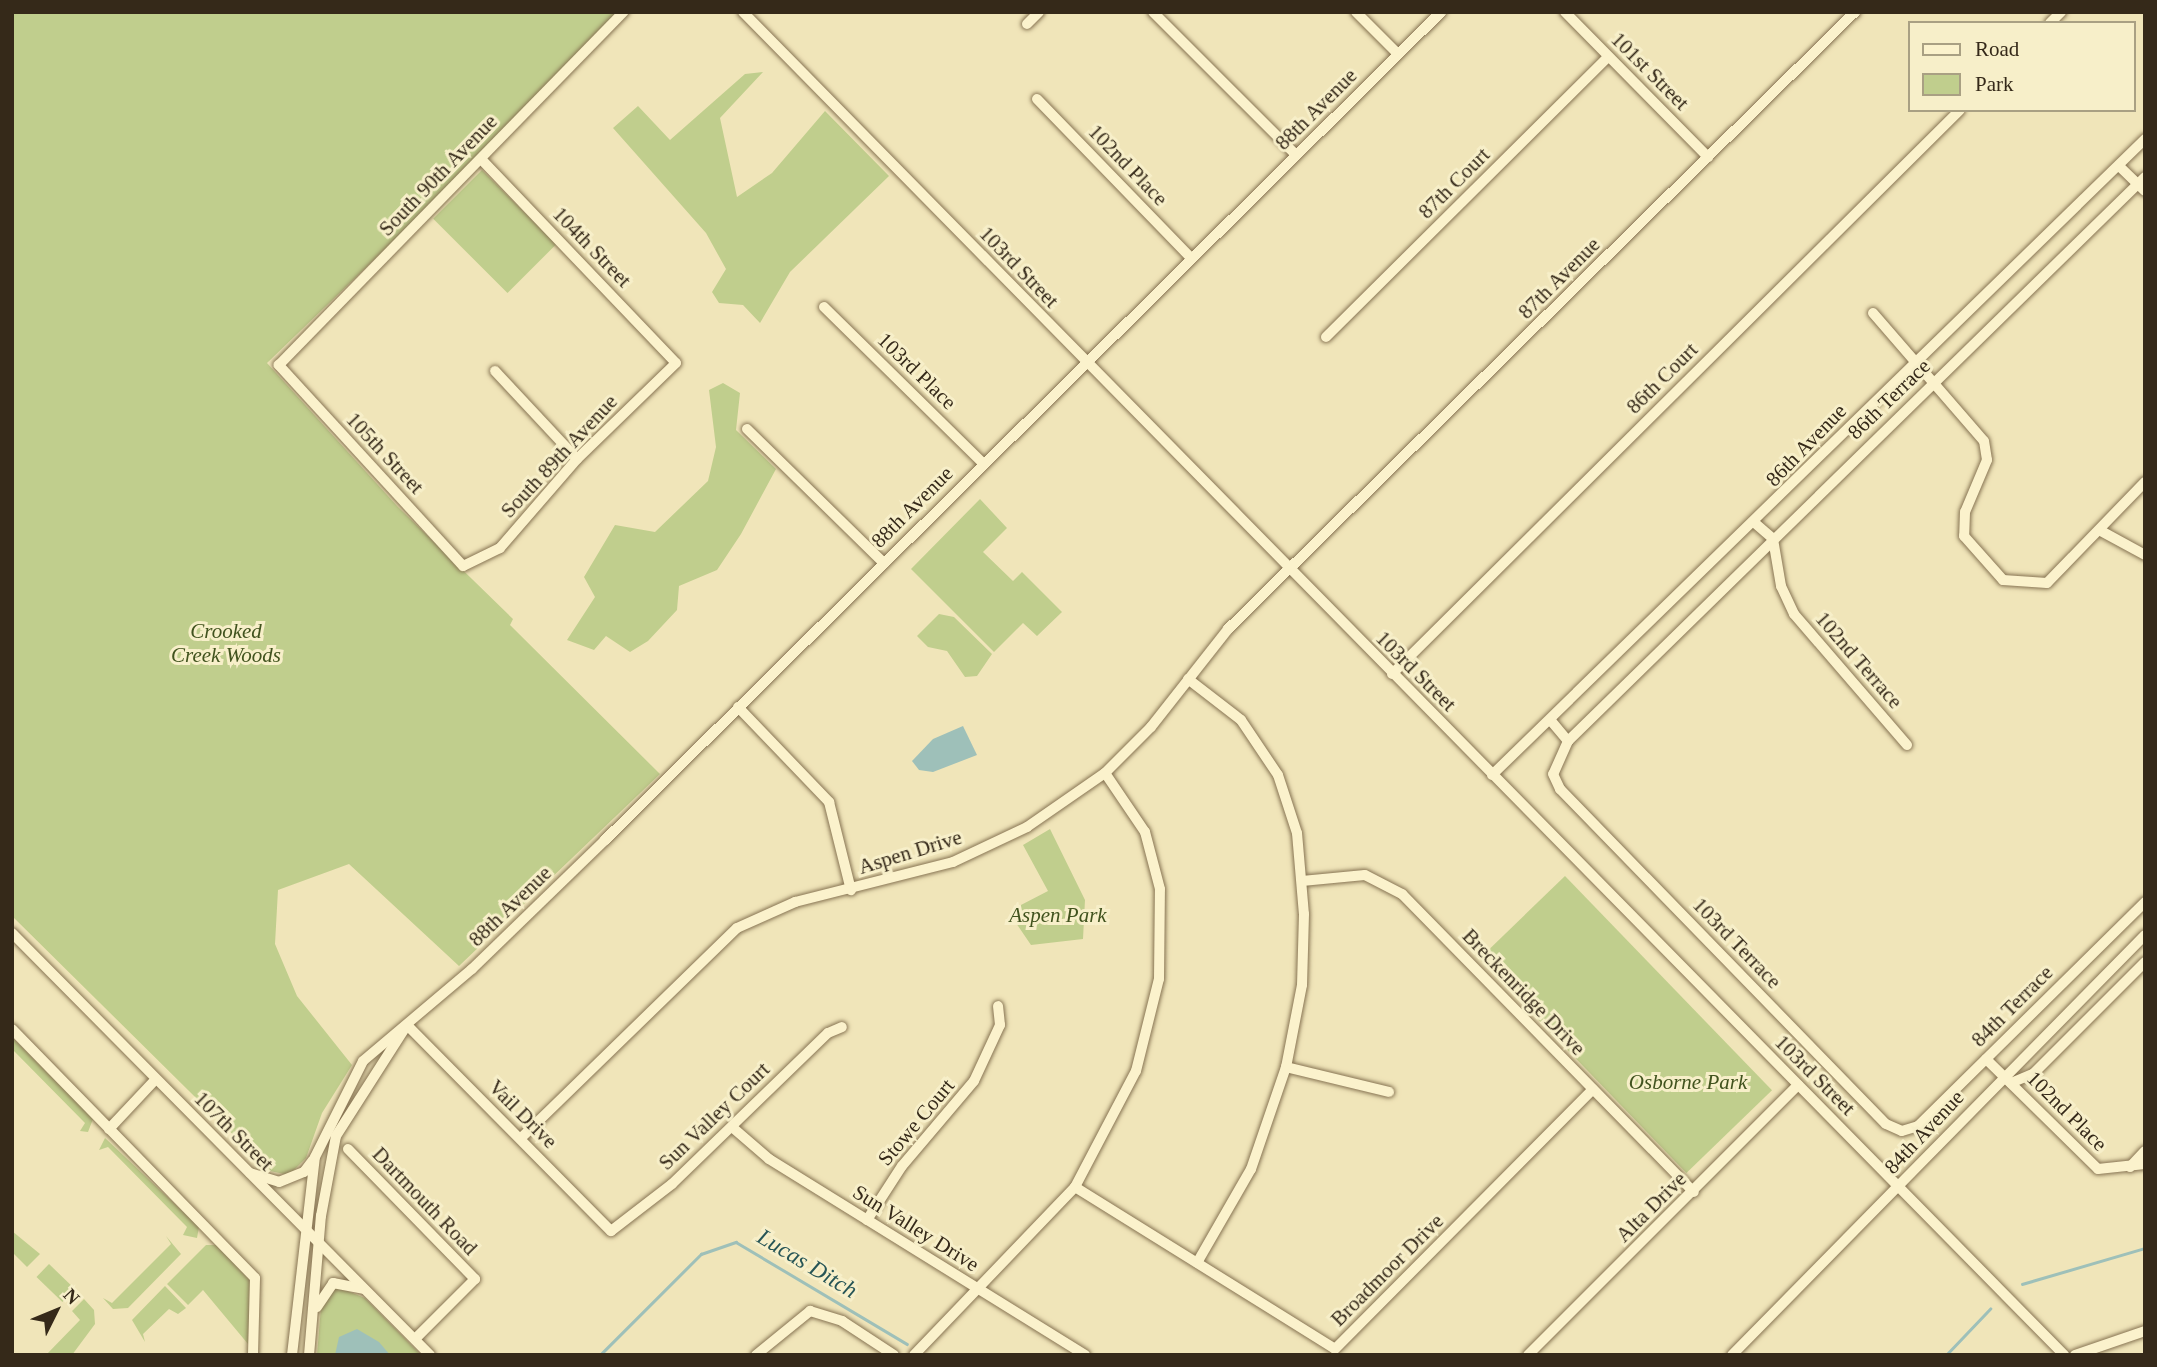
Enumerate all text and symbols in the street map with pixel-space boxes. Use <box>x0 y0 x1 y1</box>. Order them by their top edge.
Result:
legend <box>1909 21 2136 112</box>
street label: 101st Street <box>1606 27 1694 115</box>
text: Road <box>1975 37 2019 61</box>
street label: 88th Avenue <box>1269 62 1363 156</box>
text: Park <box>1975 72 2014 96</box>
street label: South 90th Avenue <box>373 108 503 242</box>
street label: 102nd Place <box>1083 119 1173 211</box>
street label: 87th Court <box>1413 142 1495 224</box>
street label: 104th Street <box>547 202 637 292</box>
street label: 103rd Street <box>974 221 1064 313</box>
street label: 87th Avenue <box>1512 231 1606 325</box>
street label: 103rd Place <box>872 327 962 415</box>
street label: 86th Court <box>1621 337 1703 419</box>
street label: 86th Terrace <box>1842 353 1936 445</box>
street label: South 89th Avenue <box>495 389 623 523</box>
street label: 86th Avenue <box>1760 398 1852 492</box>
street label: 105th Street <box>341 407 429 499</box>
street label: 88th Avenue <box>865 460 959 554</box>
street label: 102nd Terrace <box>1810 606 1908 714</box>
park label: Crooked Creek Woods <box>171 618 281 668</box>
street label: 103rd Street <box>1371 626 1461 716</box>
street label: Aspen Drive <box>855 824 965 880</box>
street label: 88th Avenue <box>463 860 557 952</box>
street label: 103rd Terrace <box>1687 892 1787 994</box>
park label: Aspen Park <box>1009 902 1107 928</box>
street label: Breckenridge Drive <box>1457 923 1591 1061</box>
street label: 84th Terrace <box>1966 960 2058 1052</box>
street label: 103rd Street <box>1770 1030 1860 1120</box>
street label: Sun Valley Court <box>653 1057 775 1175</box>
street label: 102nd Place <box>2022 1066 2112 1156</box>
park label: Osborne Park <box>1629 1069 1747 1095</box>
street label: Stowe Court <box>872 1073 960 1171</box>
street label: Vail Drive <box>483 1074 563 1154</box>
street label: 84th Avenue <box>1879 1085 1969 1179</box>
street label: 107th Street <box>189 1086 279 1176</box>
street label: Dartmouth Road <box>367 1142 483 1260</box>
street label: Alta Drive <box>1611 1167 1691 1247</box>
street label: Sun Valley Drive <box>848 1179 984 1277</box>
street label: Broadmoor Drive <box>1326 1209 1448 1331</box>
water label: Lucas Ditch <box>752 1223 862 1305</box>
north arrow <box>21 1276 91 1346</box>
text: N <box>59 1284 84 1309</box>

